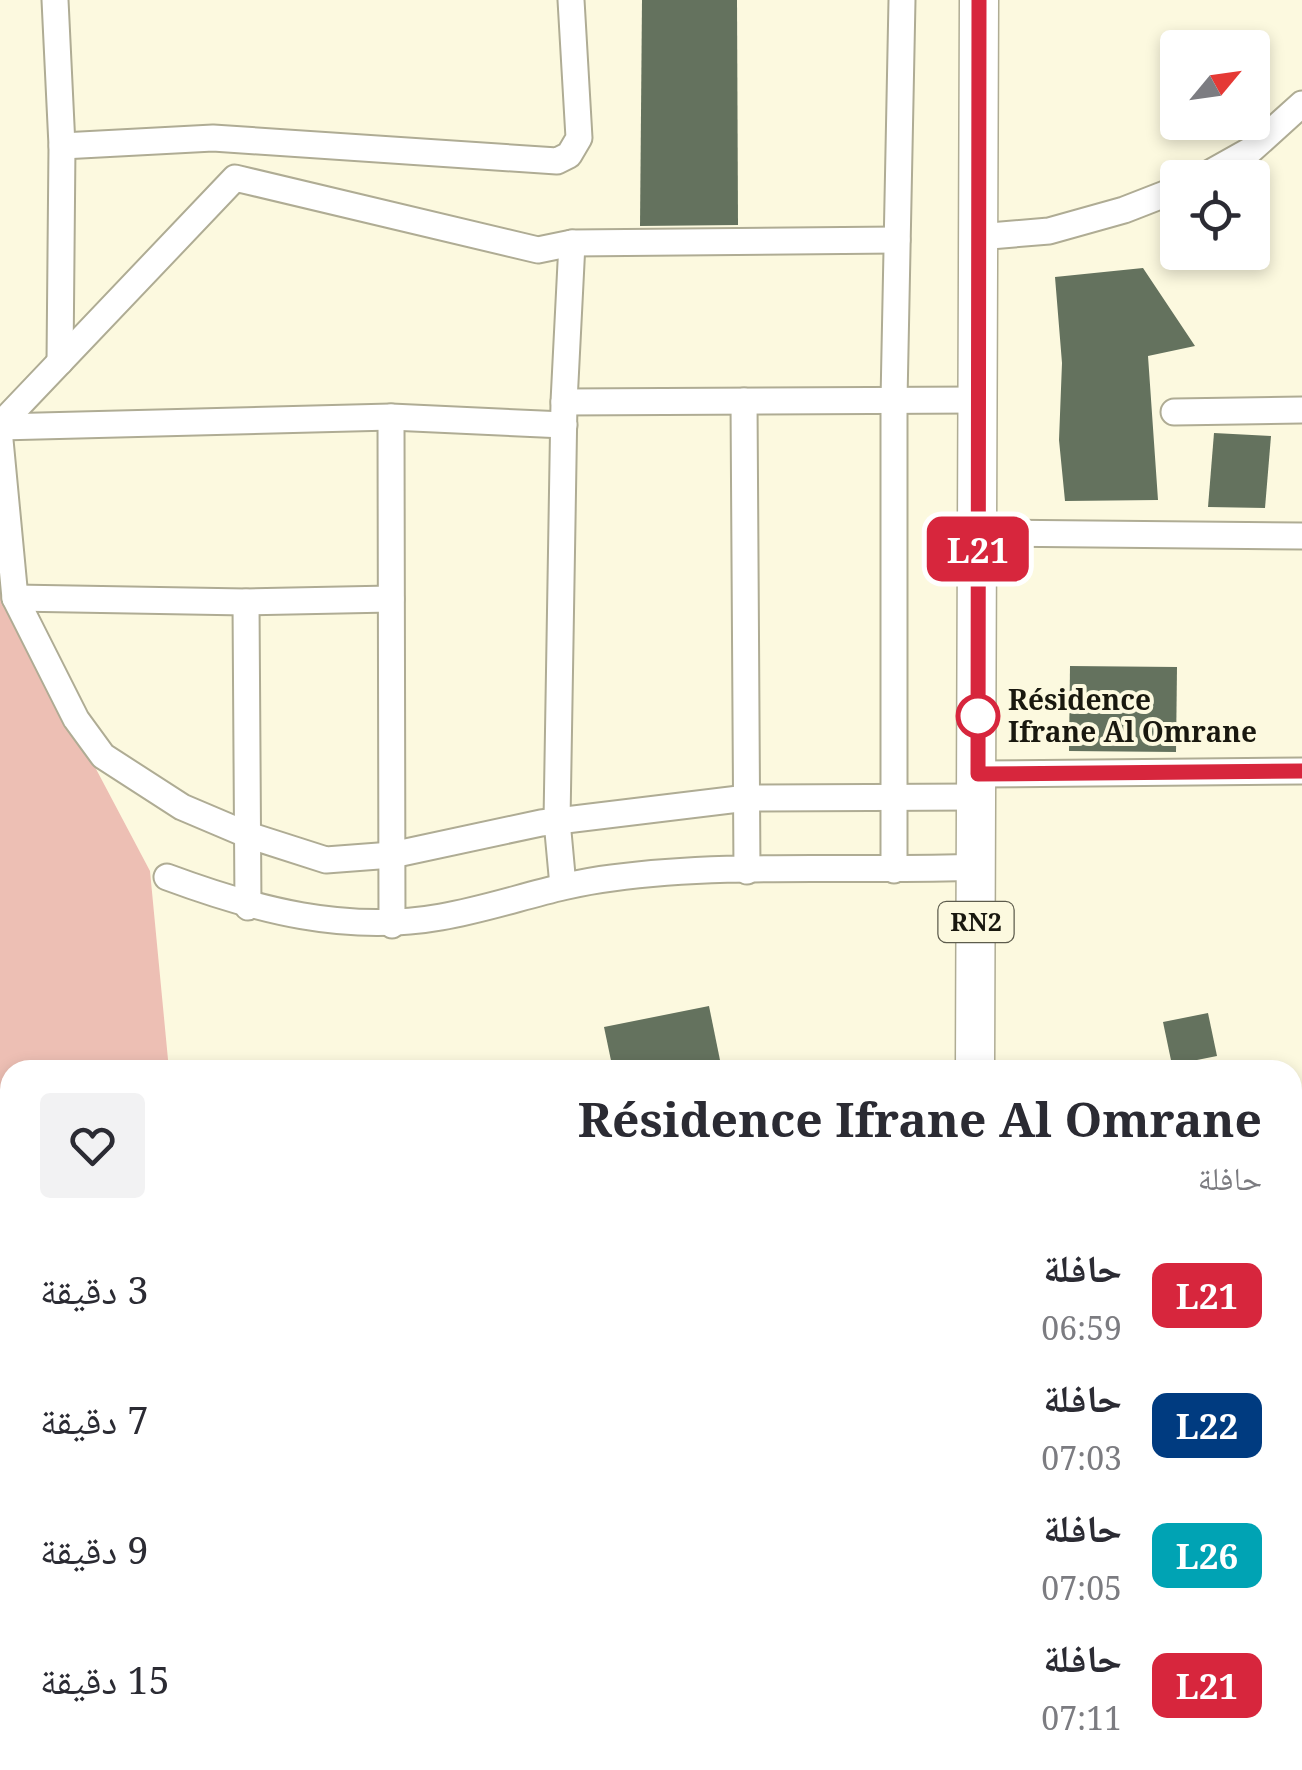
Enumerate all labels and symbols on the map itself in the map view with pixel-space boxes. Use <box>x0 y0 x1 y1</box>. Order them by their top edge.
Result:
north arrow <box>1160 30 1270 140</box>
line badge: L21 <box>920 516 1036 582</box>
place label: Résidence Ifrane Al Omrane <box>1008 680 1257 750</box>
marker: Résidence Ifrane Al Omrane <box>957 695 999 737</box>
road number: RN2 <box>938 902 1014 942</box>

